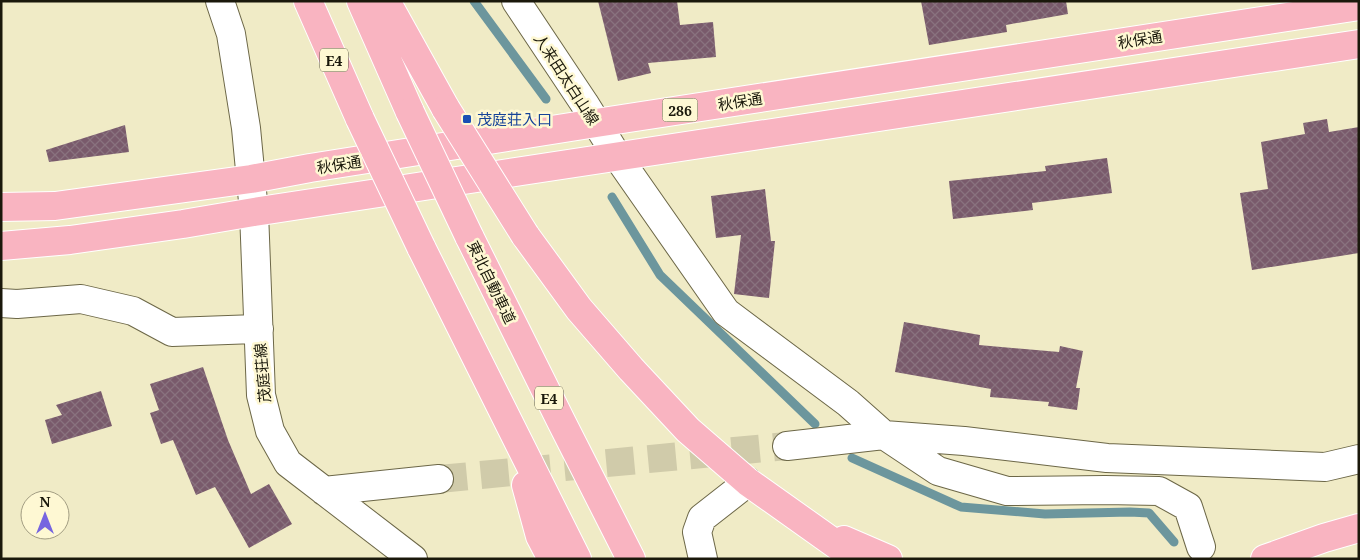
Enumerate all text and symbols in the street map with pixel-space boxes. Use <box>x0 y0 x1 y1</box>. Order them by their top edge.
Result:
street label: 秋保通 <box>1116 26 1164 52</box>
street label: 人来田太白山線 <box>530 30 604 128</box>
road number: E4 <box>320 48 348 72</box>
street label: 秋保通 <box>716 88 764 114</box>
road number: 286 <box>662 98 698 122</box>
place label: 茂庭荘入口 <box>477 109 552 129</box>
marker: 茂庭荘入口 <box>461 113 473 125</box>
street label: 秋保通 <box>315 151 363 177</box>
street label: 東北自動車道 <box>463 237 521 327</box>
street label: 茂庭荘線 <box>249 342 275 404</box>
road number: E4 <box>535 386 563 409</box>
north arrow <box>20 490 70 540</box>
text: N <box>39 492 51 511</box>

